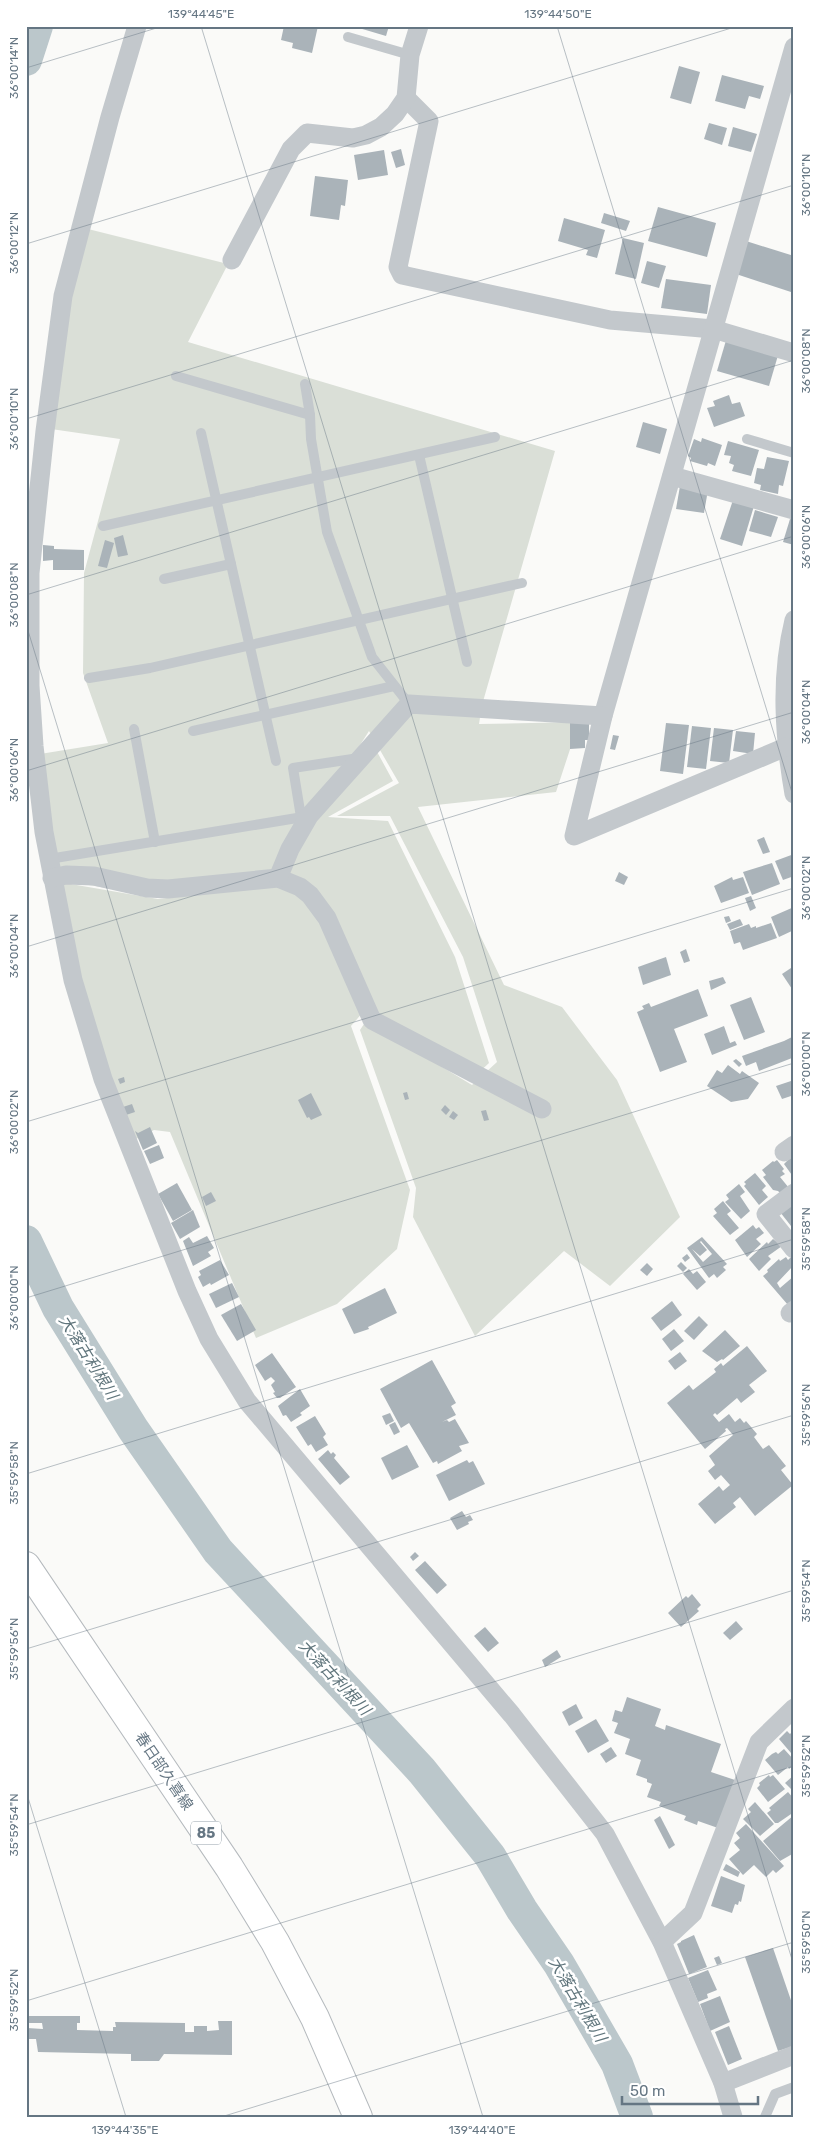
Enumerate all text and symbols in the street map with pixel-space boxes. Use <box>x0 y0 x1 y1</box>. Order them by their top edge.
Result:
text: 139°44'45"E <box>168 7 234 21</box>
text: 139°44'50"E <box>524 7 592 21</box>
text: 36°00'14"N <box>7 37 21 99</box>
text: 36°00'10"N <box>799 154 813 216</box>
text: 36°00'12"N <box>7 212 21 274</box>
text: 36°00'08"N <box>799 328 813 394</box>
text: 36°00'10"N <box>7 388 21 450</box>
text: 36°00'06"N <box>799 505 813 569</box>
text: 36°00'08"N <box>7 562 21 628</box>
text: 36°00'04"N <box>799 680 813 744</box>
text: 36°00'06"N <box>7 738 21 802</box>
text: 36°00'02"N <box>799 856 813 920</box>
text: 36°00'04"N <box>7 914 21 978</box>
text: 36°00'00"N <box>799 1031 813 1097</box>
text: 36°00'02"N <box>7 1090 21 1154</box>
text: 35°59'58"N <box>799 1207 813 1271</box>
text: 36°00'00"N <box>7 1265 21 1331</box>
water label: 大落古利根川 <box>55 1312 123 1405</box>
text: 35°59'56"N <box>799 1384 813 1446</box>
text: 35°59'58"N <box>7 1441 21 1505</box>
text: 35°59'54"N <box>799 1560 813 1623</box>
text: 35°59'56"N <box>7 1618 21 1680</box>
water label: 大落古利根川 <box>295 1636 376 1720</box>
street label: 春日部久喜線 <box>131 1729 197 1813</box>
text: 35°59'52"N <box>799 1735 813 1797</box>
text: 35°59'54"N <box>7 1794 21 1857</box>
road number: 85 <box>191 1822 221 1845</box>
text: 35°59'50"N <box>799 1910 813 1974</box>
water label: 大落古利根川 <box>545 1953 611 2047</box>
text: 35°59'52"N <box>7 1969 21 2031</box>
scale bar <box>622 2073 759 2105</box>
text: 50 m <box>630 2082 665 2100</box>
text: 139°44'35"E <box>92 2123 158 2137</box>
text: 139°44'40"E <box>448 2123 516 2137</box>

